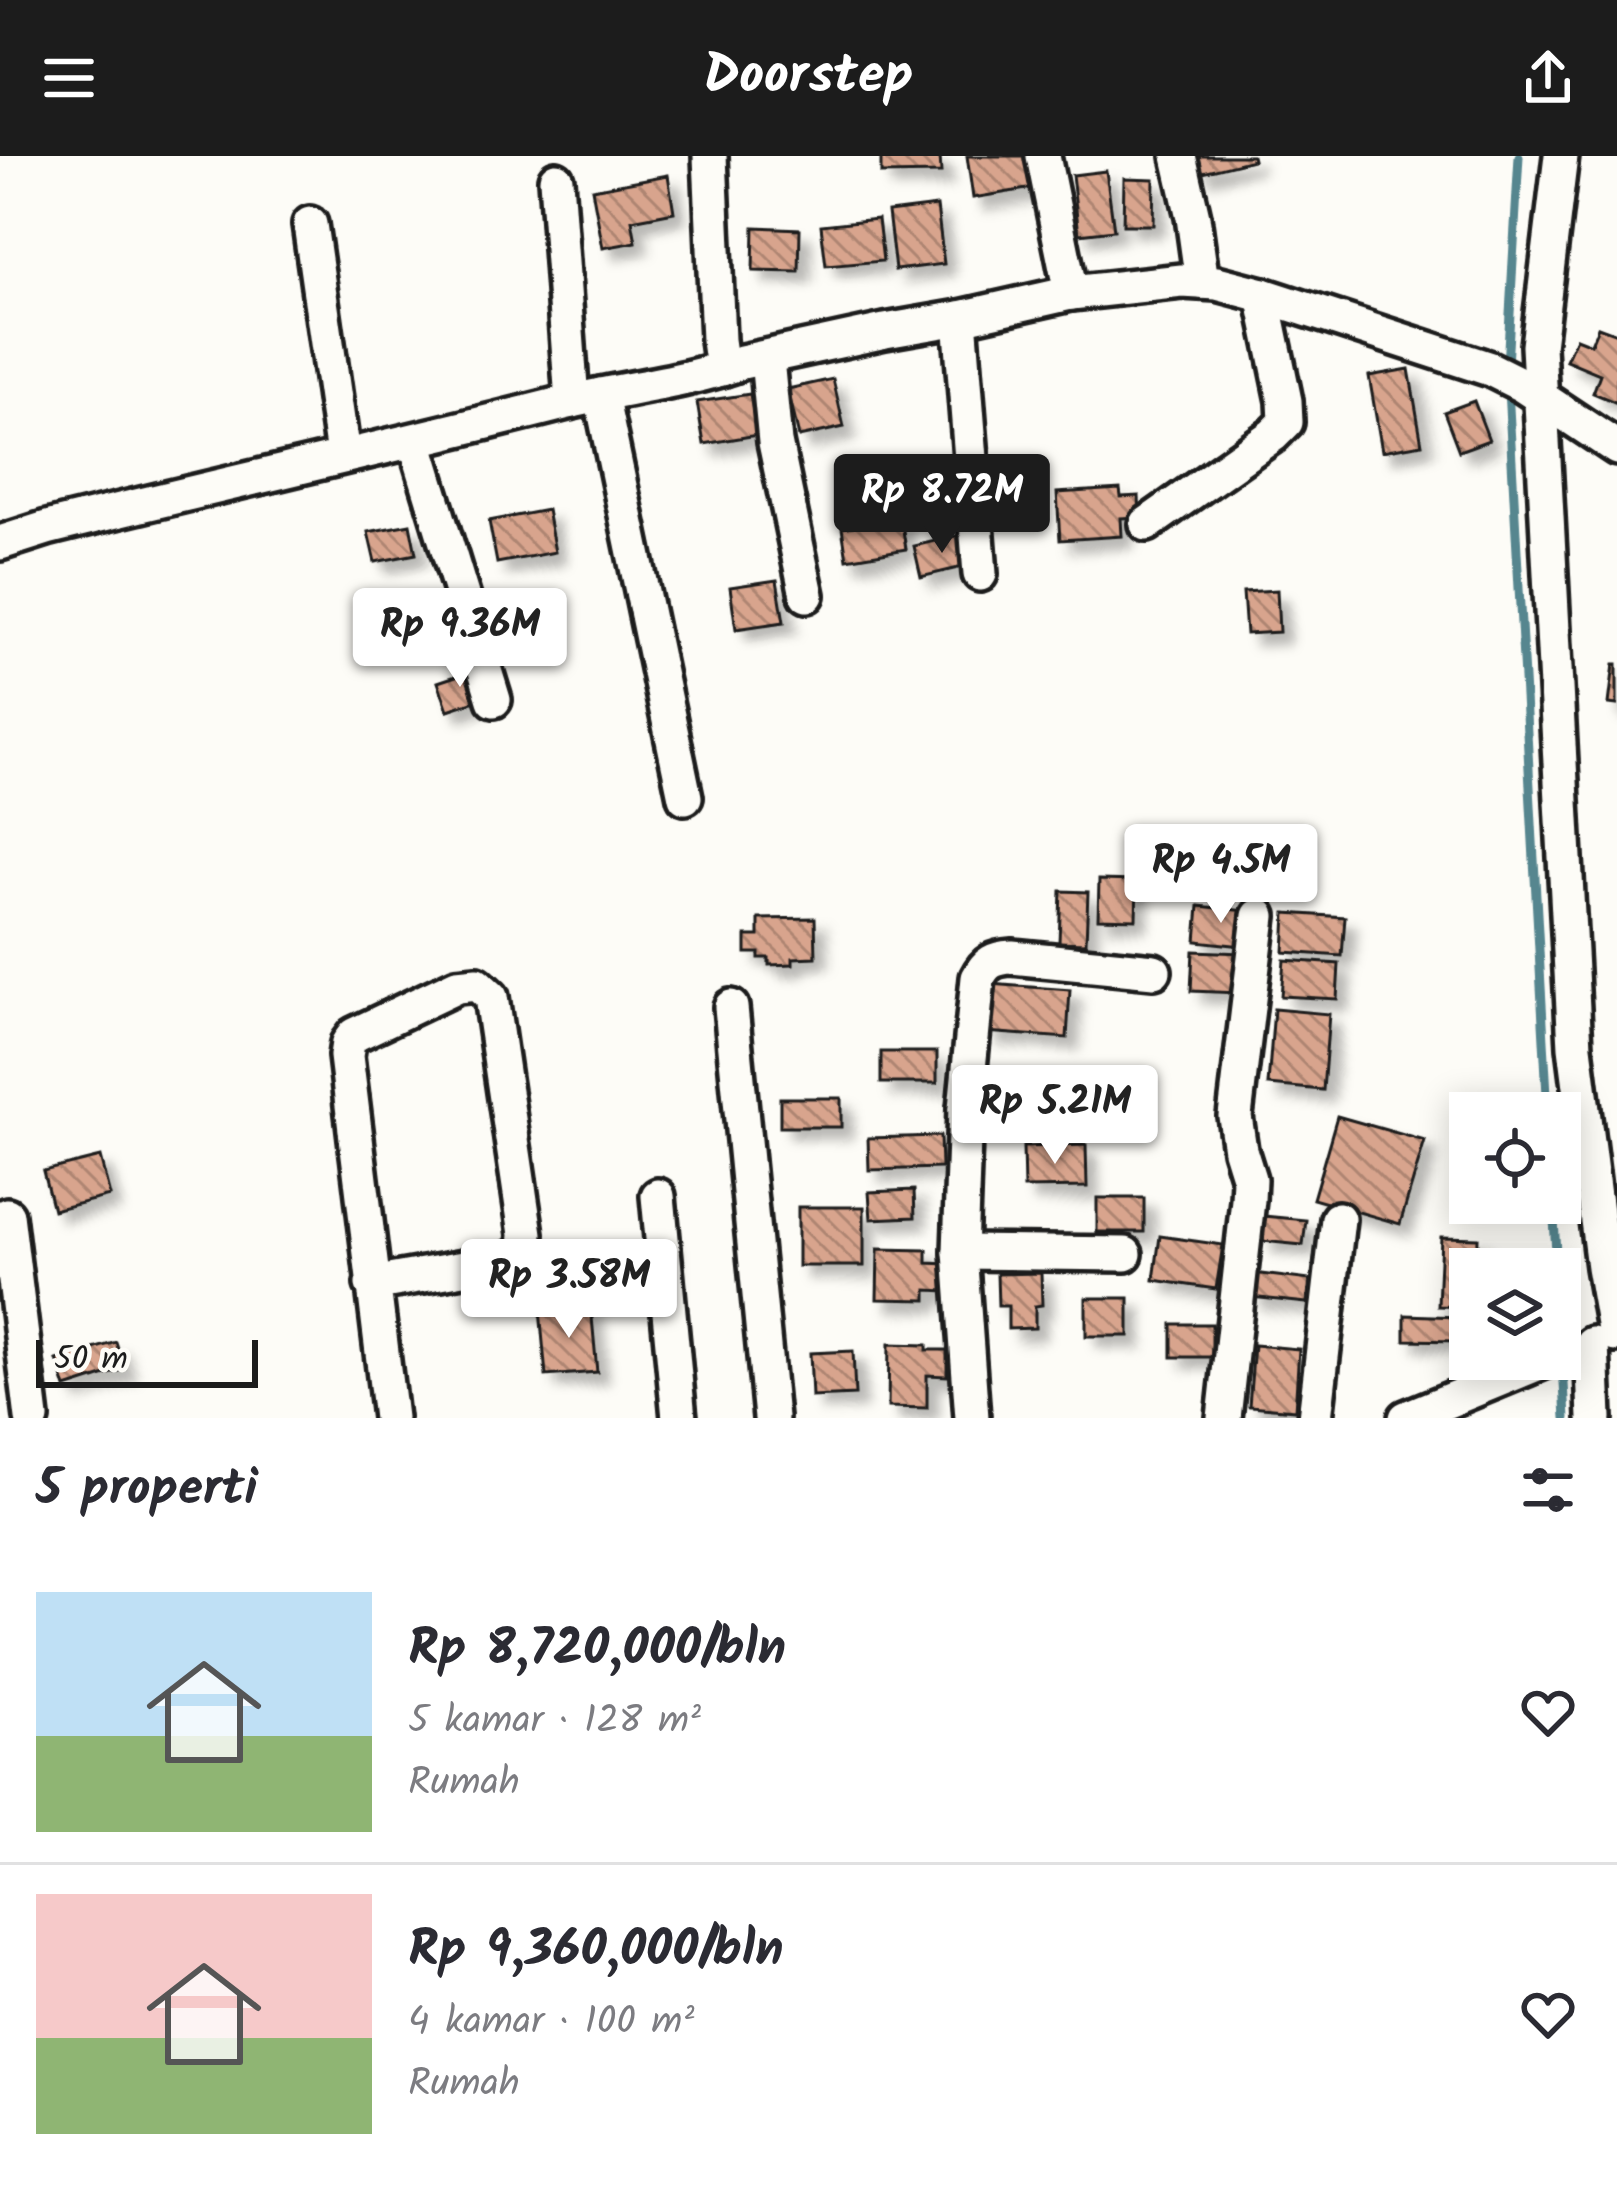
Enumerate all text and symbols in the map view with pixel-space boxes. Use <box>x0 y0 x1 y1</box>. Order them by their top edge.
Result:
text: Doorstep <box>704 35 913 121</box>
icon: menu <box>36 45 102 111</box>
icon: share <box>1515 45 1581 111</box>
pin: Rp 8.72M <box>818 454 1066 556</box>
text: Rp 8.72M <box>861 462 1023 524</box>
pin: Rp 9.36M <box>336 588 584 690</box>
text: Rp 9.36M <box>380 596 540 658</box>
pin: Rp 4.5M <box>1110 824 1332 926</box>
text: Rp 4.5M <box>1151 832 1291 894</box>
pin: Rp 5.21M <box>931 1065 1179 1167</box>
text: Rp 5.21M <box>979 1073 1131 1135</box>
map controls <box>1449 1092 1581 1380</box>
button: locate <box>1449 1092 1581 1224</box>
pin: Rp 3.58M <box>445 1239 693 1341</box>
text: Rp 3.58M <box>488 1247 650 1309</box>
button: layers <box>1449 1248 1581 1380</box>
scale bar <box>36 1334 258 1387</box>
text: 50 m <box>54 1334 128 1387</box>
text: 5 properti <box>36 1450 258 1531</box>
icon: filters <box>1515 1457 1581 1523</box>
text: Rp 8,720,000/bln <box>408 1610 786 1691</box>
icon: home <box>132 1640 276 1784</box>
icon: heart <box>1515 1679 1581 1745</box>
text: 5 kamar · 128 m² <box>408 1691 701 1753</box>
text: Rumah <box>408 1753 520 1815</box>
text: Rp 9,360,000/bln <box>408 1911 784 1992</box>
icon: home <box>132 1942 276 2086</box>
icon: heart <box>1515 1981 1581 2047</box>
text: 4 kamar · 100 m² <box>408 1992 694 2054</box>
text: Rumah <box>408 2054 520 2116</box>

